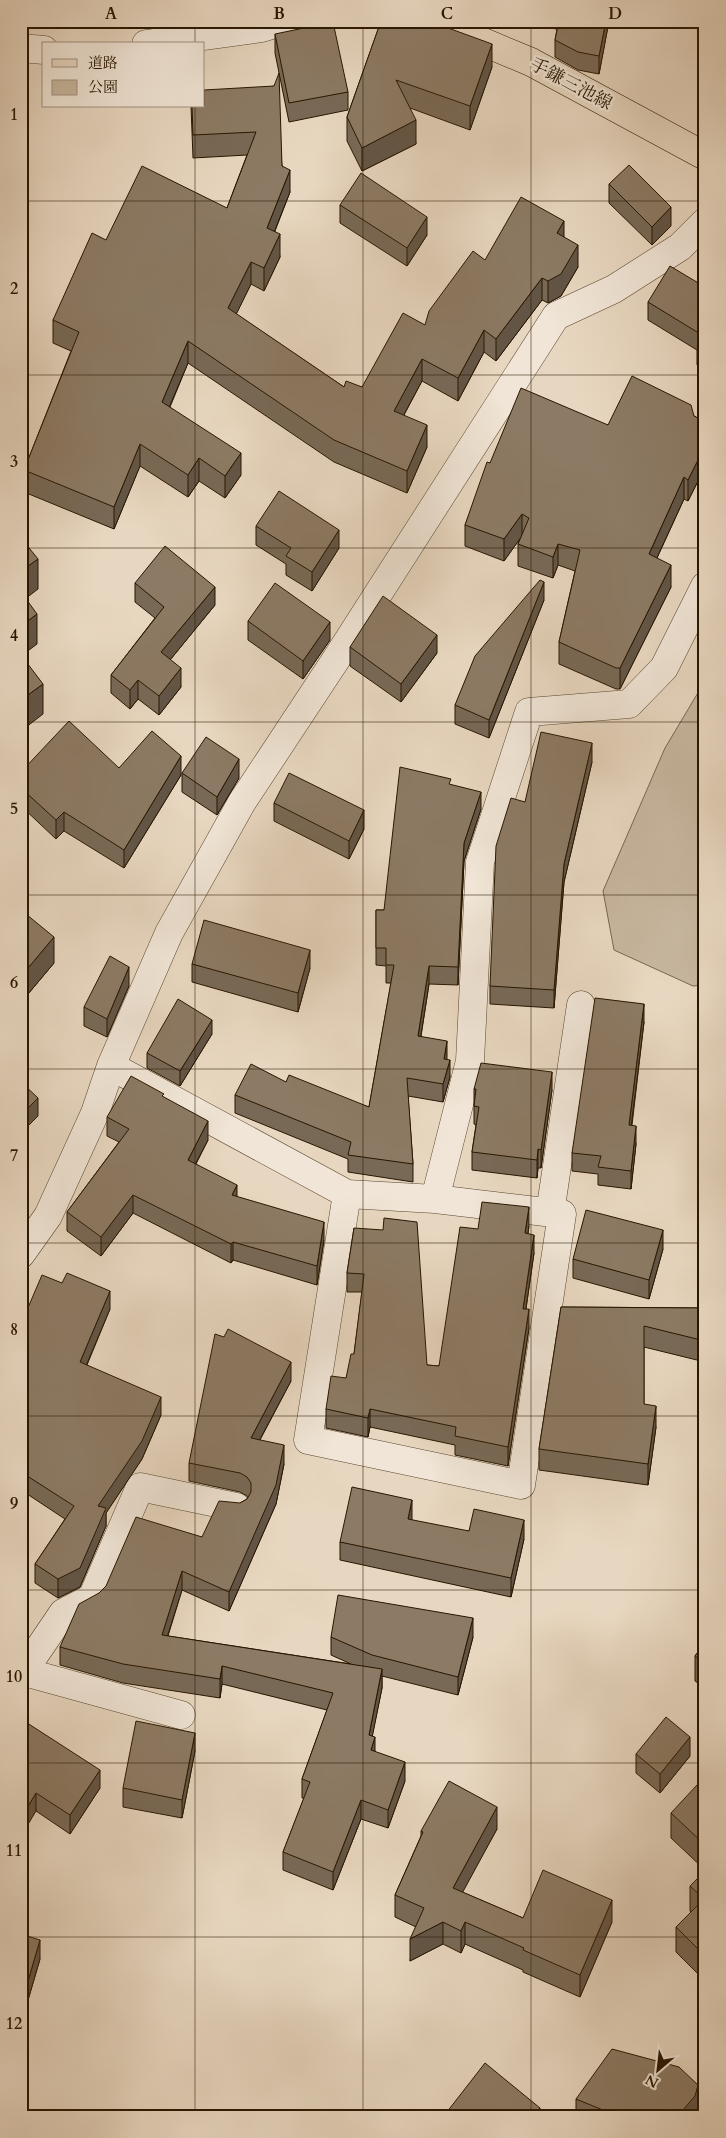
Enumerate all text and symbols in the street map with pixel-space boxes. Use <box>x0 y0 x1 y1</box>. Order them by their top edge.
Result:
text: A <box>105 3 117 25</box>
text: B <box>273 3 285 25</box>
text: C <box>441 3 453 25</box>
text: D <box>608 3 622 25</box>
legend <box>42 42 205 108</box>
street label: 手鎌三池線 <box>525 52 617 116</box>
text: 道路 <box>88 53 118 73</box>
text: 公園 <box>88 77 118 97</box>
text: 1 <box>10 104 18 126</box>
text: 2 <box>10 278 18 300</box>
text: 3 <box>10 451 18 473</box>
text: 4 <box>10 625 18 647</box>
text: 5 <box>10 798 18 820</box>
text: 6 <box>10 972 18 994</box>
text: 7 <box>10 1145 18 1167</box>
text: 8 <box>10 1319 18 1341</box>
text: 9 <box>10 1493 18 1515</box>
text: 10 <box>6 1666 22 1688</box>
text: 11 <box>6 1840 22 1862</box>
text: 12 <box>6 2013 22 2035</box>
north arrow <box>634 2046 684 2096</box>
text: N <box>642 2070 662 2092</box>

